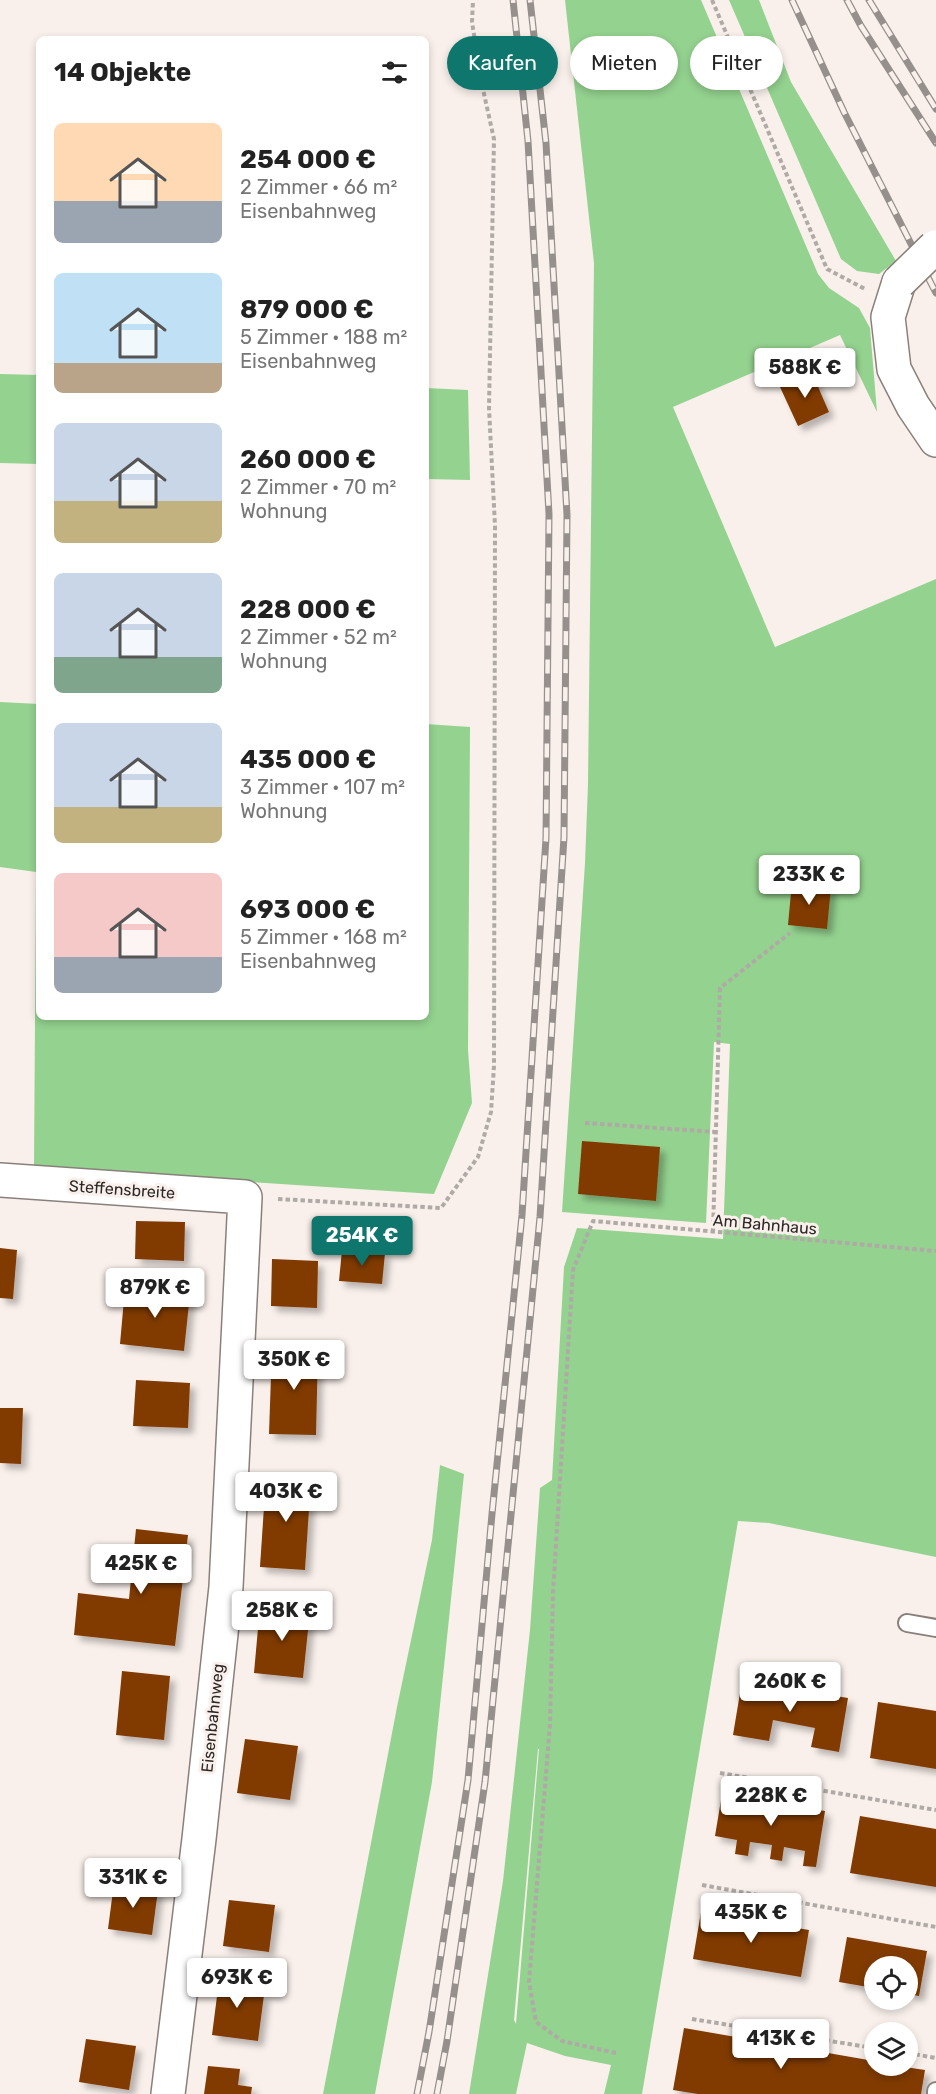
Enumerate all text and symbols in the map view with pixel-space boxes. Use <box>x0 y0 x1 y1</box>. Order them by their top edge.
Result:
chip: Kaufen <box>447 36 558 90</box>
chip: Mieten <box>570 36 678 90</box>
chip: Filter <box>690 36 783 90</box>
icon: filters <box>378 56 411 89</box>
text: 14 Objekte <box>54 57 191 88</box>
text: 254 000 € <box>240 144 376 175</box>
icon: home <box>102 147 174 219</box>
text: 2 Zimmer · 66 m² <box>240 175 397 199</box>
text: Eisenbahnweg <box>240 199 377 223</box>
text: 879 000 € <box>240 294 374 325</box>
icon: home <box>102 297 174 369</box>
text: 5 Zimmer · 188 m² <box>240 325 407 349</box>
pin: 588K € <box>756 348 854 399</box>
text: Eisenbahnweg <box>240 349 377 373</box>
text: 588K € <box>768 355 842 379</box>
text: 260 000 € <box>240 444 376 475</box>
icon: home <box>102 447 174 519</box>
text: 2 Zimmer · 70 m² <box>240 475 396 499</box>
text: Wohnung <box>240 499 327 523</box>
text: 228 000 € <box>240 594 376 625</box>
icon: home <box>102 597 174 669</box>
text: 2 Zimmer · 52 m² <box>240 625 397 649</box>
text: Wohnung <box>240 649 327 673</box>
text: 435 000 € <box>240 744 376 775</box>
icon: home <box>102 747 174 819</box>
text: 3 Zimmer · 107 m² <box>240 775 405 799</box>
text: Wohnung <box>240 799 327 823</box>
pin: 233K € <box>760 855 858 906</box>
text: 233K € <box>773 862 845 886</box>
text: 693 000 € <box>240 894 375 925</box>
icon: home <box>102 897 174 969</box>
text: 5 Zimmer · 168 m² <box>240 925 407 949</box>
text: Eisenbahnweg <box>240 949 377 973</box>
street label: Steffensbreite <box>68 1176 176 1203</box>
street label: Am Bahnhaus <box>712 1210 818 1239</box>
pin: 254K € <box>313 1216 411 1267</box>
text: 254K € <box>326 1223 398 1247</box>
pin: 879K € <box>106 1268 204 1319</box>
text: 879K € <box>120 1275 190 1299</box>
pin: 350K € <box>245 1340 343 1391</box>
text: 350K € <box>258 1347 330 1371</box>
pin: 403K € <box>237 1472 335 1523</box>
text: 403K € <box>249 1479 323 1503</box>
pin: 425K € <box>92 1544 190 1595</box>
text: 425K € <box>105 1551 177 1575</box>
pin: 258K € <box>233 1591 331 1642</box>
text: 258K € <box>246 1598 318 1622</box>
pin: 260K € <box>741 1662 839 1713</box>
street label: Eisenbahnweg <box>197 1663 228 1773</box>
text: 260K € <box>754 1669 826 1693</box>
pin: 228K € <box>722 1776 820 1827</box>
text: 228K € <box>735 1783 807 1807</box>
pin: 331K € <box>84 1858 182 1909</box>
text: 331K € <box>98 1865 168 1889</box>
pin: 435K € <box>702 1893 800 1944</box>
text: 435K € <box>715 1900 787 1924</box>
map controls <box>864 1956 918 2076</box>
button: locate <box>864 1956 918 2010</box>
pin: 693K € <box>188 1958 286 2009</box>
text: 693K € <box>201 1965 273 1989</box>
pin: 413K € <box>732 2019 830 2070</box>
button: layers <box>864 2022 918 2076</box>
text: 413K € <box>746 2026 816 2050</box>

